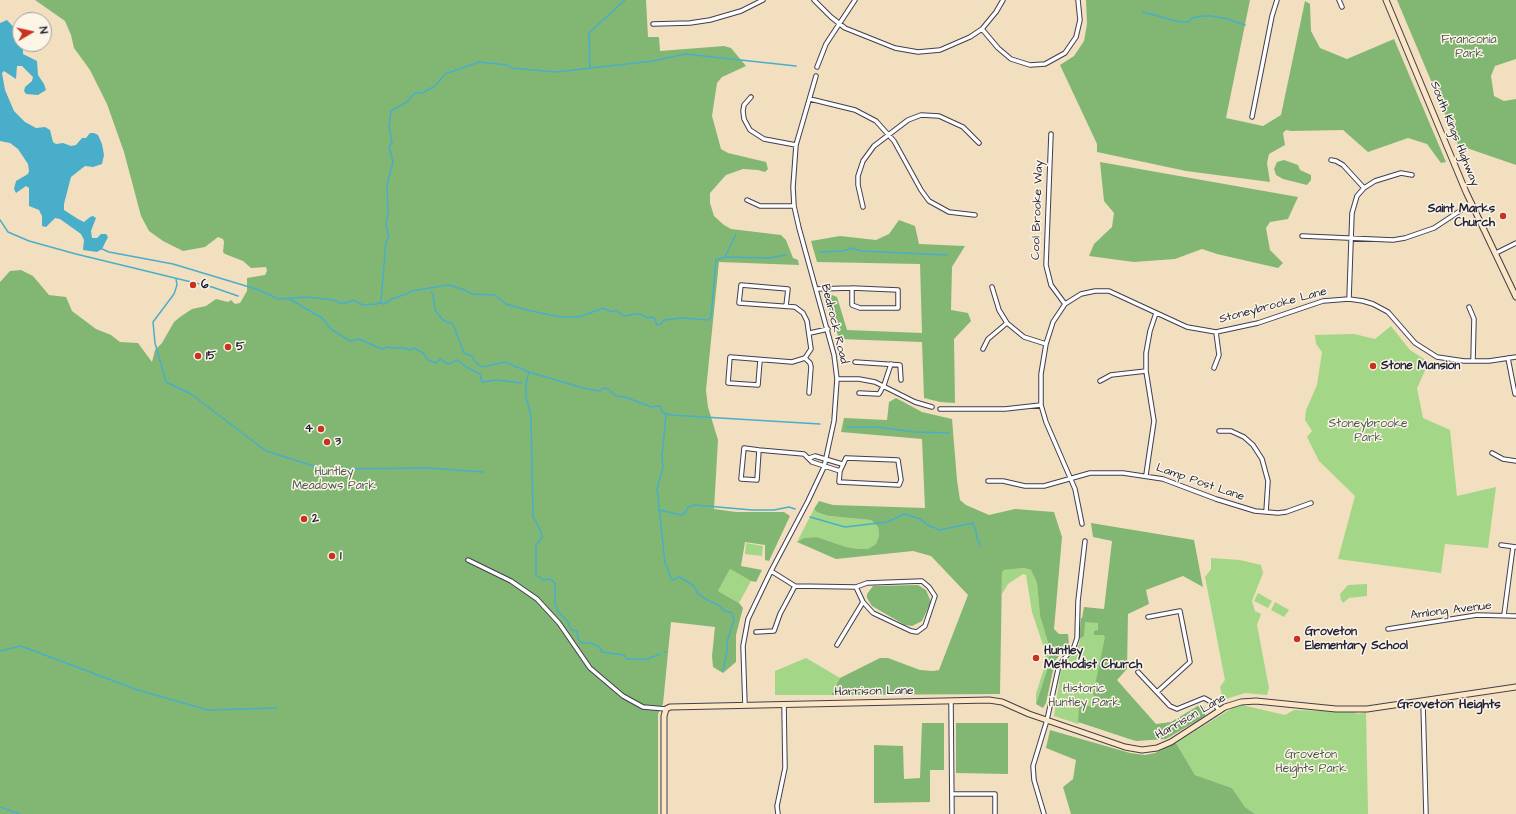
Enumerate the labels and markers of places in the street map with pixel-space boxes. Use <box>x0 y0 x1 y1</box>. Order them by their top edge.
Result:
place label: Saint Marks Church <box>1428 202 1495 230</box>
marker: Saint Marks Church <box>1498 211 1508 221</box>
place label: 6 <box>201 278 209 292</box>
marker: 6 <box>188 280 198 290</box>
place label: 5 <box>236 340 244 354</box>
marker: 5 <box>223 342 233 352</box>
place label: 15 <box>206 349 216 363</box>
marker: 15 <box>193 351 203 361</box>
place label: Stone Mansion <box>1381 359 1460 373</box>
marker: Stone Mansion <box>1368 361 1378 371</box>
place label: 4 <box>305 422 313 436</box>
marker: 4 <box>316 424 326 434</box>
place label: 3 <box>335 435 341 449</box>
marker: 3 <box>322 437 332 447</box>
place label: 2 <box>312 512 319 526</box>
marker: 2 <box>299 514 309 524</box>
place label: 1 <box>340 549 342 563</box>
marker: 1 <box>327 551 337 561</box>
place label: Groveton Elementary School <box>1305 625 1408 653</box>
marker: Groveton Elementary School <box>1292 634 1302 644</box>
place label: Huntley Methodist Church <box>1044 644 1142 672</box>
marker: Huntley Methodist Church <box>1031 653 1041 663</box>

